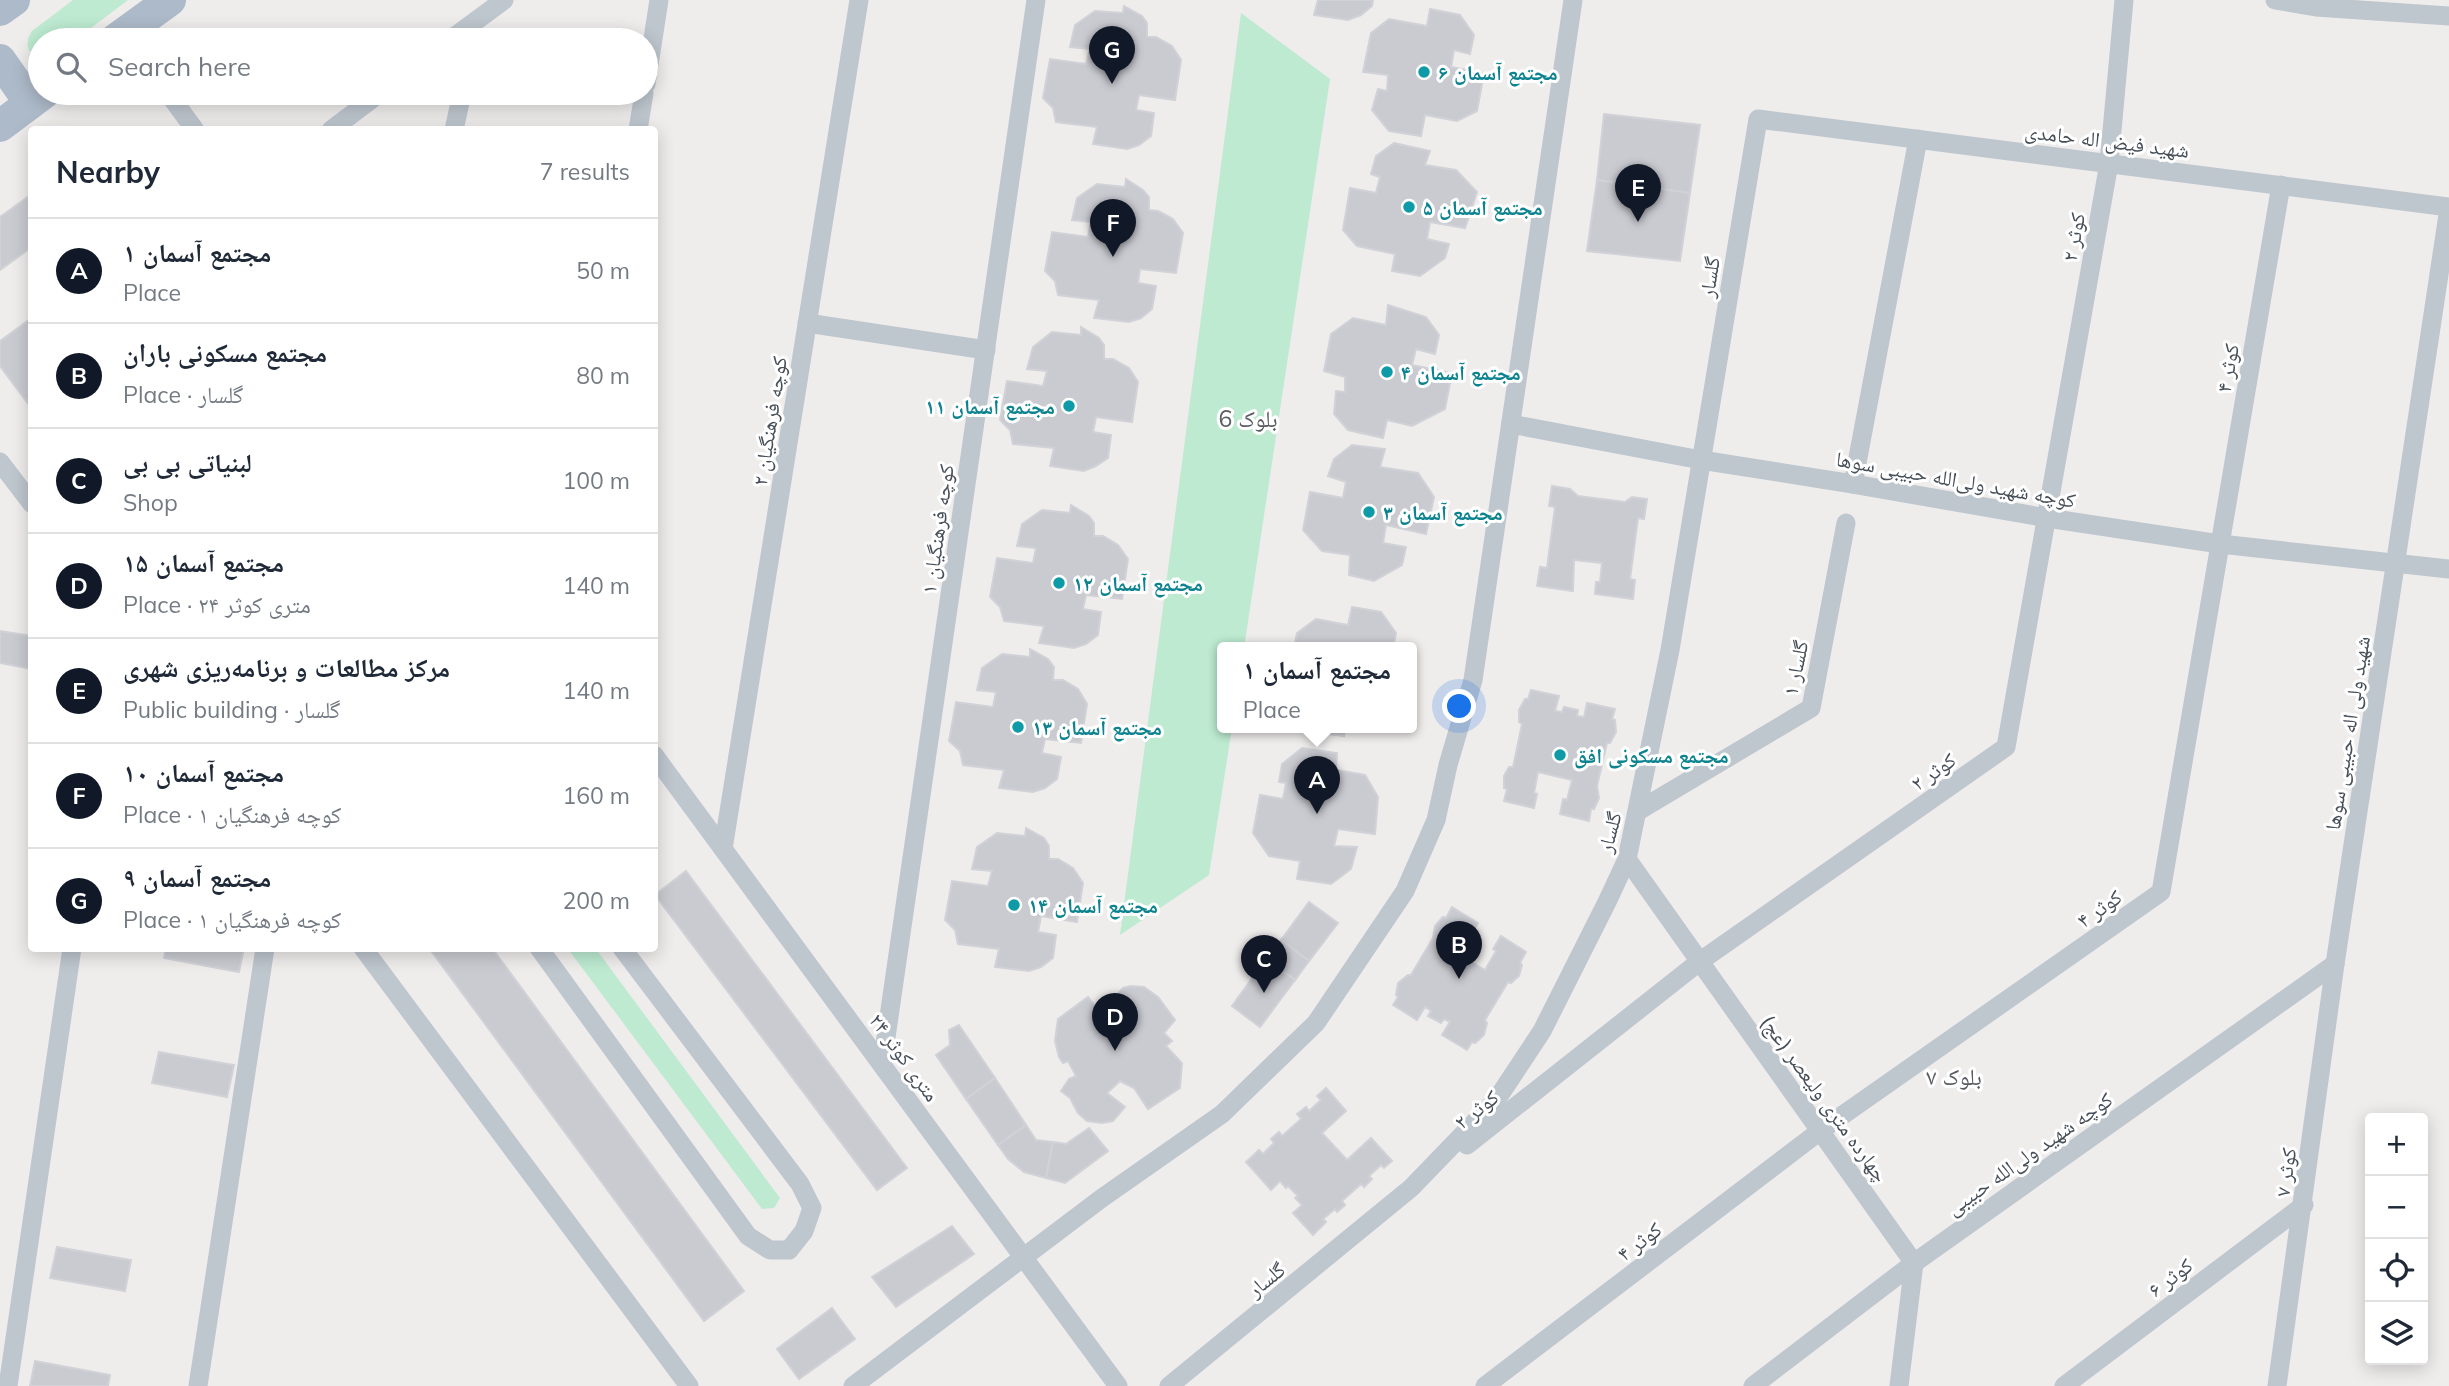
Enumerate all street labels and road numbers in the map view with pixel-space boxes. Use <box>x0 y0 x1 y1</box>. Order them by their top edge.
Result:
street label: شهید فیض اله حامدی <box>2023 117 2191 164</box>
street label: کوثر ۲ <box>2056 210 2090 263</box>
street label: گلسار <box>1693 254 1725 300</box>
street label: کوثر ۴ <box>2210 341 2244 394</box>
street label: کوچه فرهنگیان ۲ <box>746 354 792 488</box>
street label: کوچه شهید ولی‌الله حبیبی سوها <box>1834 445 2078 514</box>
street label: کوچه فرهنگیان ۱ <box>915 462 959 596</box>
street label: شهید ولی اله حبیبی سوها <box>2319 634 2376 832</box>
street label: گلسار ۱ <box>1776 638 1814 698</box>
street label: کوثر ۲ <box>1905 746 1961 796</box>
street label: گلسار <box>1591 808 1627 856</box>
street label: کوثر ۴ <box>2071 883 2127 933</box>
street label: ۲۴ متری کوثر <box>864 1008 946 1106</box>
street label: چهارده متری ولیعصر (عج) <box>1755 1009 1894 1187</box>
street label: کوثر ۲ <box>1449 1083 1504 1134</box>
street label: کوچه شهید ولی‌الله حبیبی <box>1941 1086 2118 1221</box>
street label: کوثر ۷ <box>2269 1146 2301 1198</box>
street label: کوثر ۴ <box>1612 1216 1667 1266</box>
street label: کوثر ۶ <box>2143 1252 2198 1302</box>
street label: گلسار <box>1241 1256 1290 1303</box>

